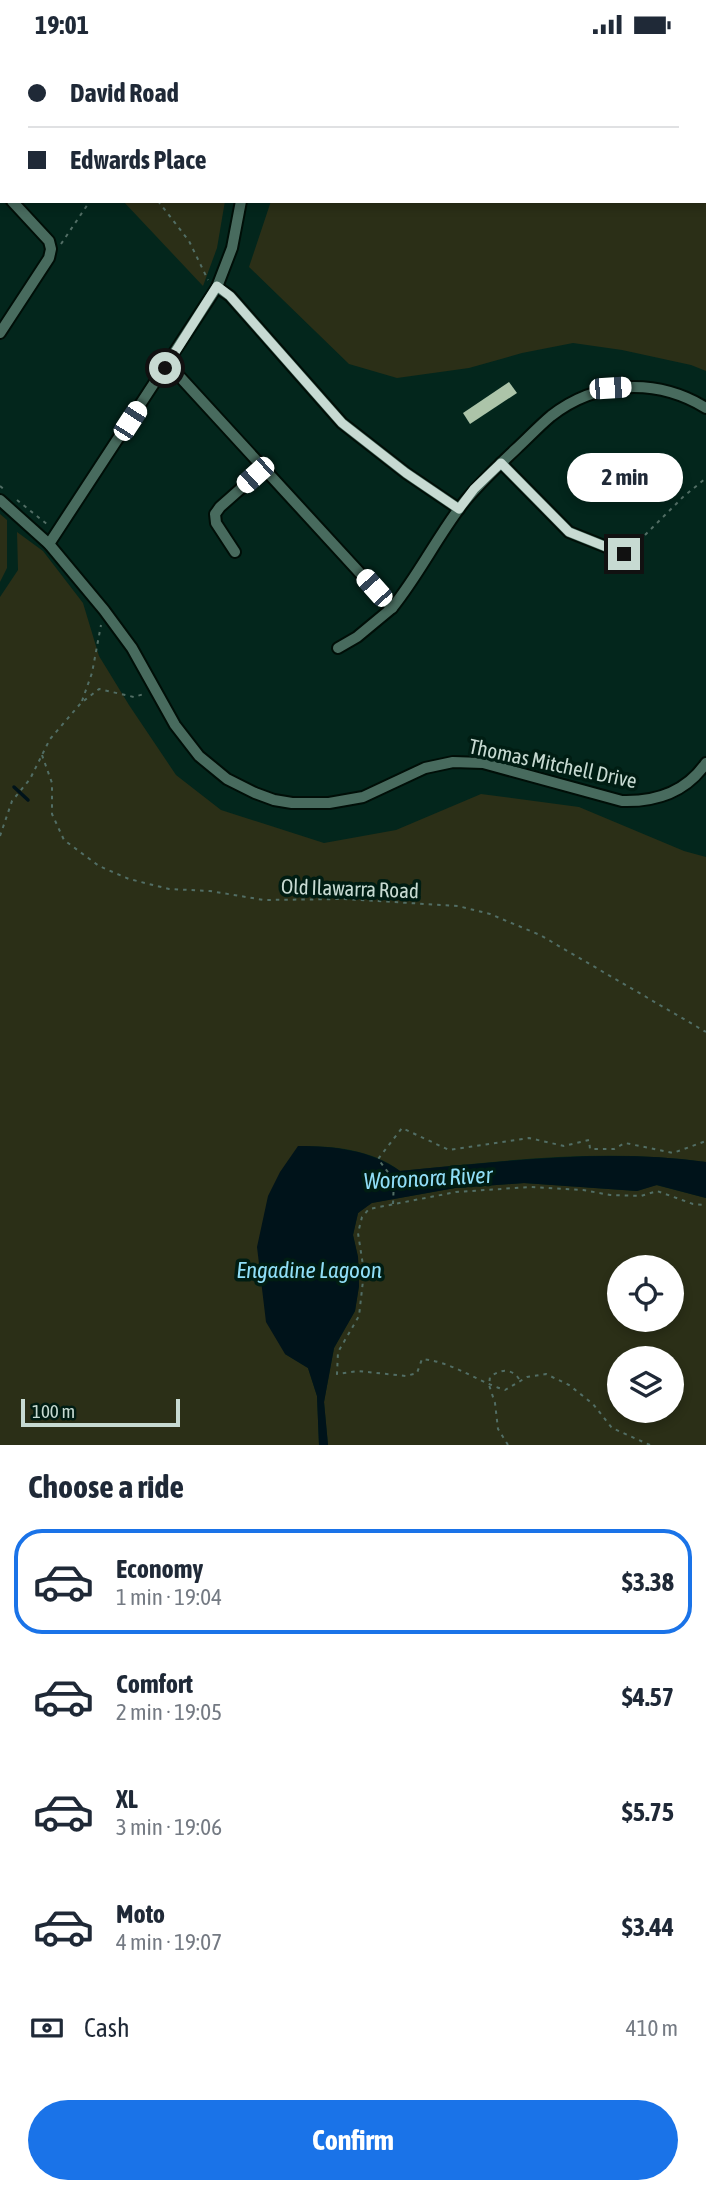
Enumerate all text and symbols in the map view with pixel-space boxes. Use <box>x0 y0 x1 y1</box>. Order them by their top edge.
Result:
text: 19:01 <box>35 10 89 40</box>
text: David Road <box>70 78 179 108</box>
text: Edwards Place <box>70 145 207 175</box>
route start <box>149 352 181 384</box>
car <box>589 376 632 400</box>
car <box>110 398 151 444</box>
car <box>233 453 278 497</box>
callout: 2 min <box>566 453 682 501</box>
text: 2 min <box>602 464 648 490</box>
route end <box>608 538 640 570</box>
car <box>353 565 396 611</box>
street label: Thomas Mitchell Drive <box>467 733 639 793</box>
street label: Old Ilawarra Road <box>281 874 419 902</box>
water label: Woronora River <box>363 1162 494 1194</box>
map controls <box>607 1255 684 1423</box>
button: locate <box>607 1255 684 1332</box>
water label: Engadine Lagoon <box>236 1257 382 1283</box>
button: layers <box>607 1346 684 1423</box>
scale bar <box>21 1396 180 1428</box>
text: 100 m <box>32 1400 75 1422</box>
text: Choose a ride <box>28 1468 184 1505</box>
icon: car <box>32 1550 95 1613</box>
text: Economy <box>116 1554 203 1584</box>
text: $3.38 <box>622 1567 674 1597</box>
text: 1 min · 19:04 <box>116 1584 222 1610</box>
icon: car <box>32 1665 95 1728</box>
text: Comfort <box>116 1669 193 1699</box>
text: $4.57 <box>622 1682 674 1712</box>
text: 2 min · 19:05 <box>116 1699 222 1725</box>
icon: car <box>32 1780 95 1843</box>
text: XL <box>116 1784 138 1814</box>
text: $5.75 <box>622 1797 674 1827</box>
text: 3 min · 19:06 <box>116 1814 222 1840</box>
icon: car <box>32 1895 95 1958</box>
text: Moto <box>116 1899 165 1929</box>
text: $3.44 <box>622 1912 674 1942</box>
text: 4 min · 19:07 <box>116 1929 222 1955</box>
icon: cash <box>28 2009 66 2047</box>
text: Cash <box>84 2013 130 2043</box>
text: 410 m <box>626 2015 678 2041</box>
button: Confirm <box>28 2100 678 2180</box>

